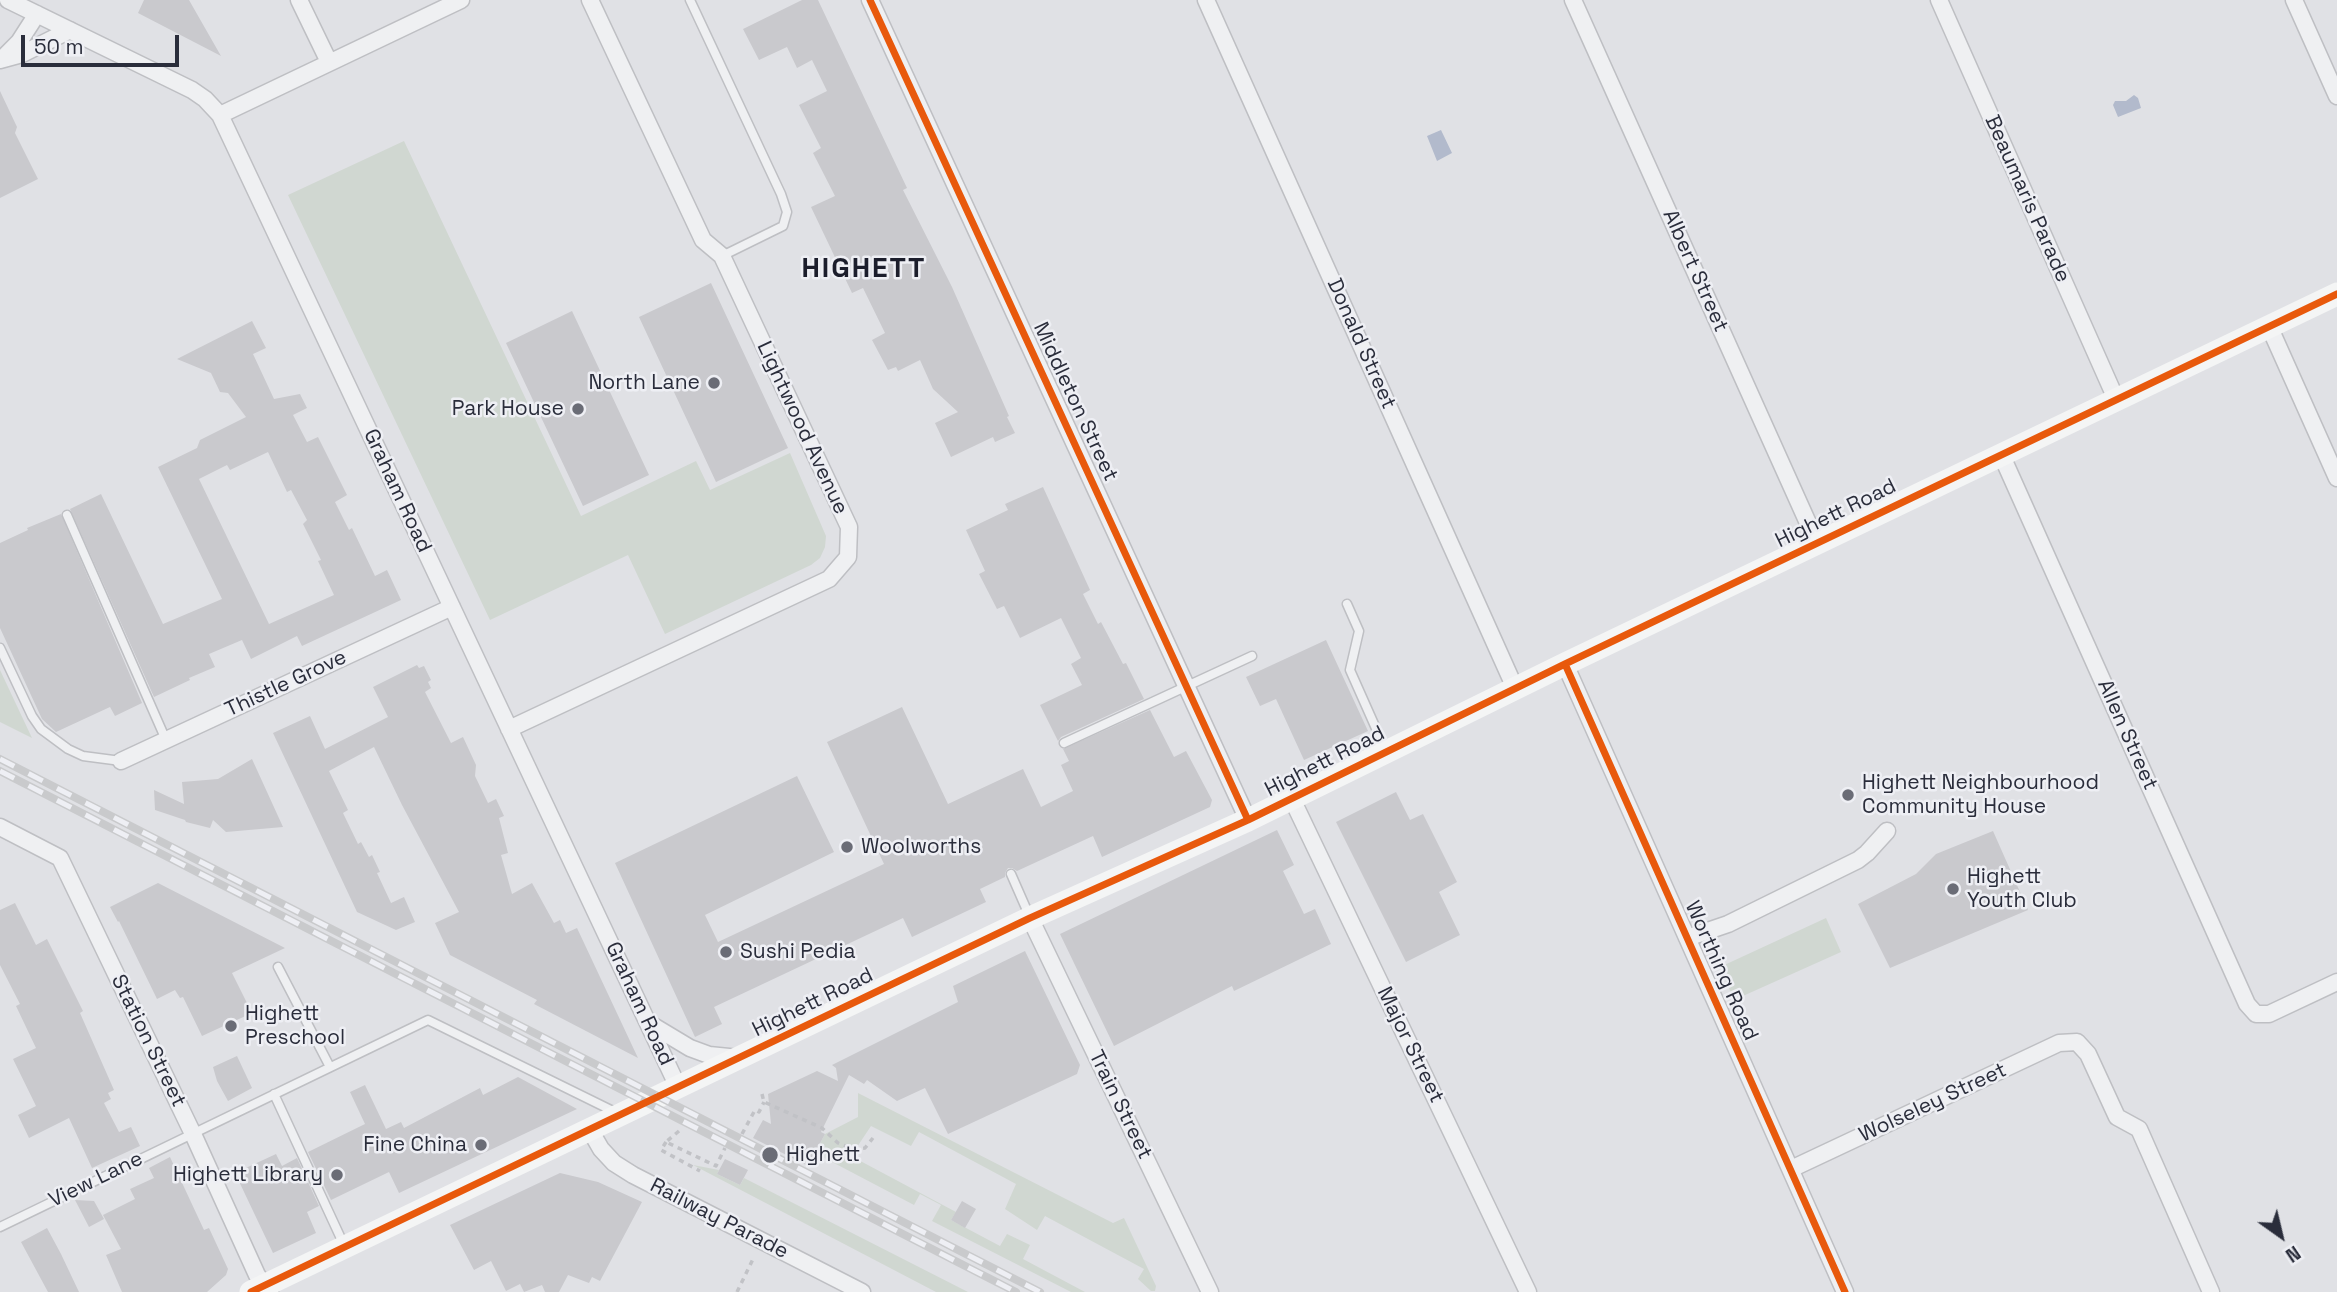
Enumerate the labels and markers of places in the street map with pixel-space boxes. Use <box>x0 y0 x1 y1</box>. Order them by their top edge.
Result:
place label: North Lane <box>588 370 700 396</box>
marker: North Lane <box>706 375 722 391</box>
place label: Park House <box>452 396 564 422</box>
marker: Park House <box>570 401 586 417</box>
place label: Highett Neighbourhood Community House <box>1862 770 2099 820</box>
marker: Highett Neighbourhood Community House <box>1840 787 1856 803</box>
place label: Woolworths <box>861 834 981 860</box>
marker: Woolworths <box>839 839 855 855</box>
place label: Highett Youth Club <box>1967 864 2077 914</box>
marker: Highett Youth Club <box>1945 881 1961 897</box>
place label: Sushi Pedia <box>740 939 856 965</box>
marker: Sushi Pedia <box>718 944 734 960</box>
place label: Highett Preschool <box>245 1001 345 1051</box>
marker: Highett Preschool <box>223 1018 239 1034</box>
place label: Fine China <box>363 1132 467 1158</box>
marker: Fine China <box>473 1137 489 1153</box>
place label: Highett <box>786 1142 860 1168</box>
marker: Highett <box>760 1145 780 1165</box>
place label: Highett Library <box>173 1162 323 1188</box>
marker: Highett Library <box>329 1167 345 1183</box>

